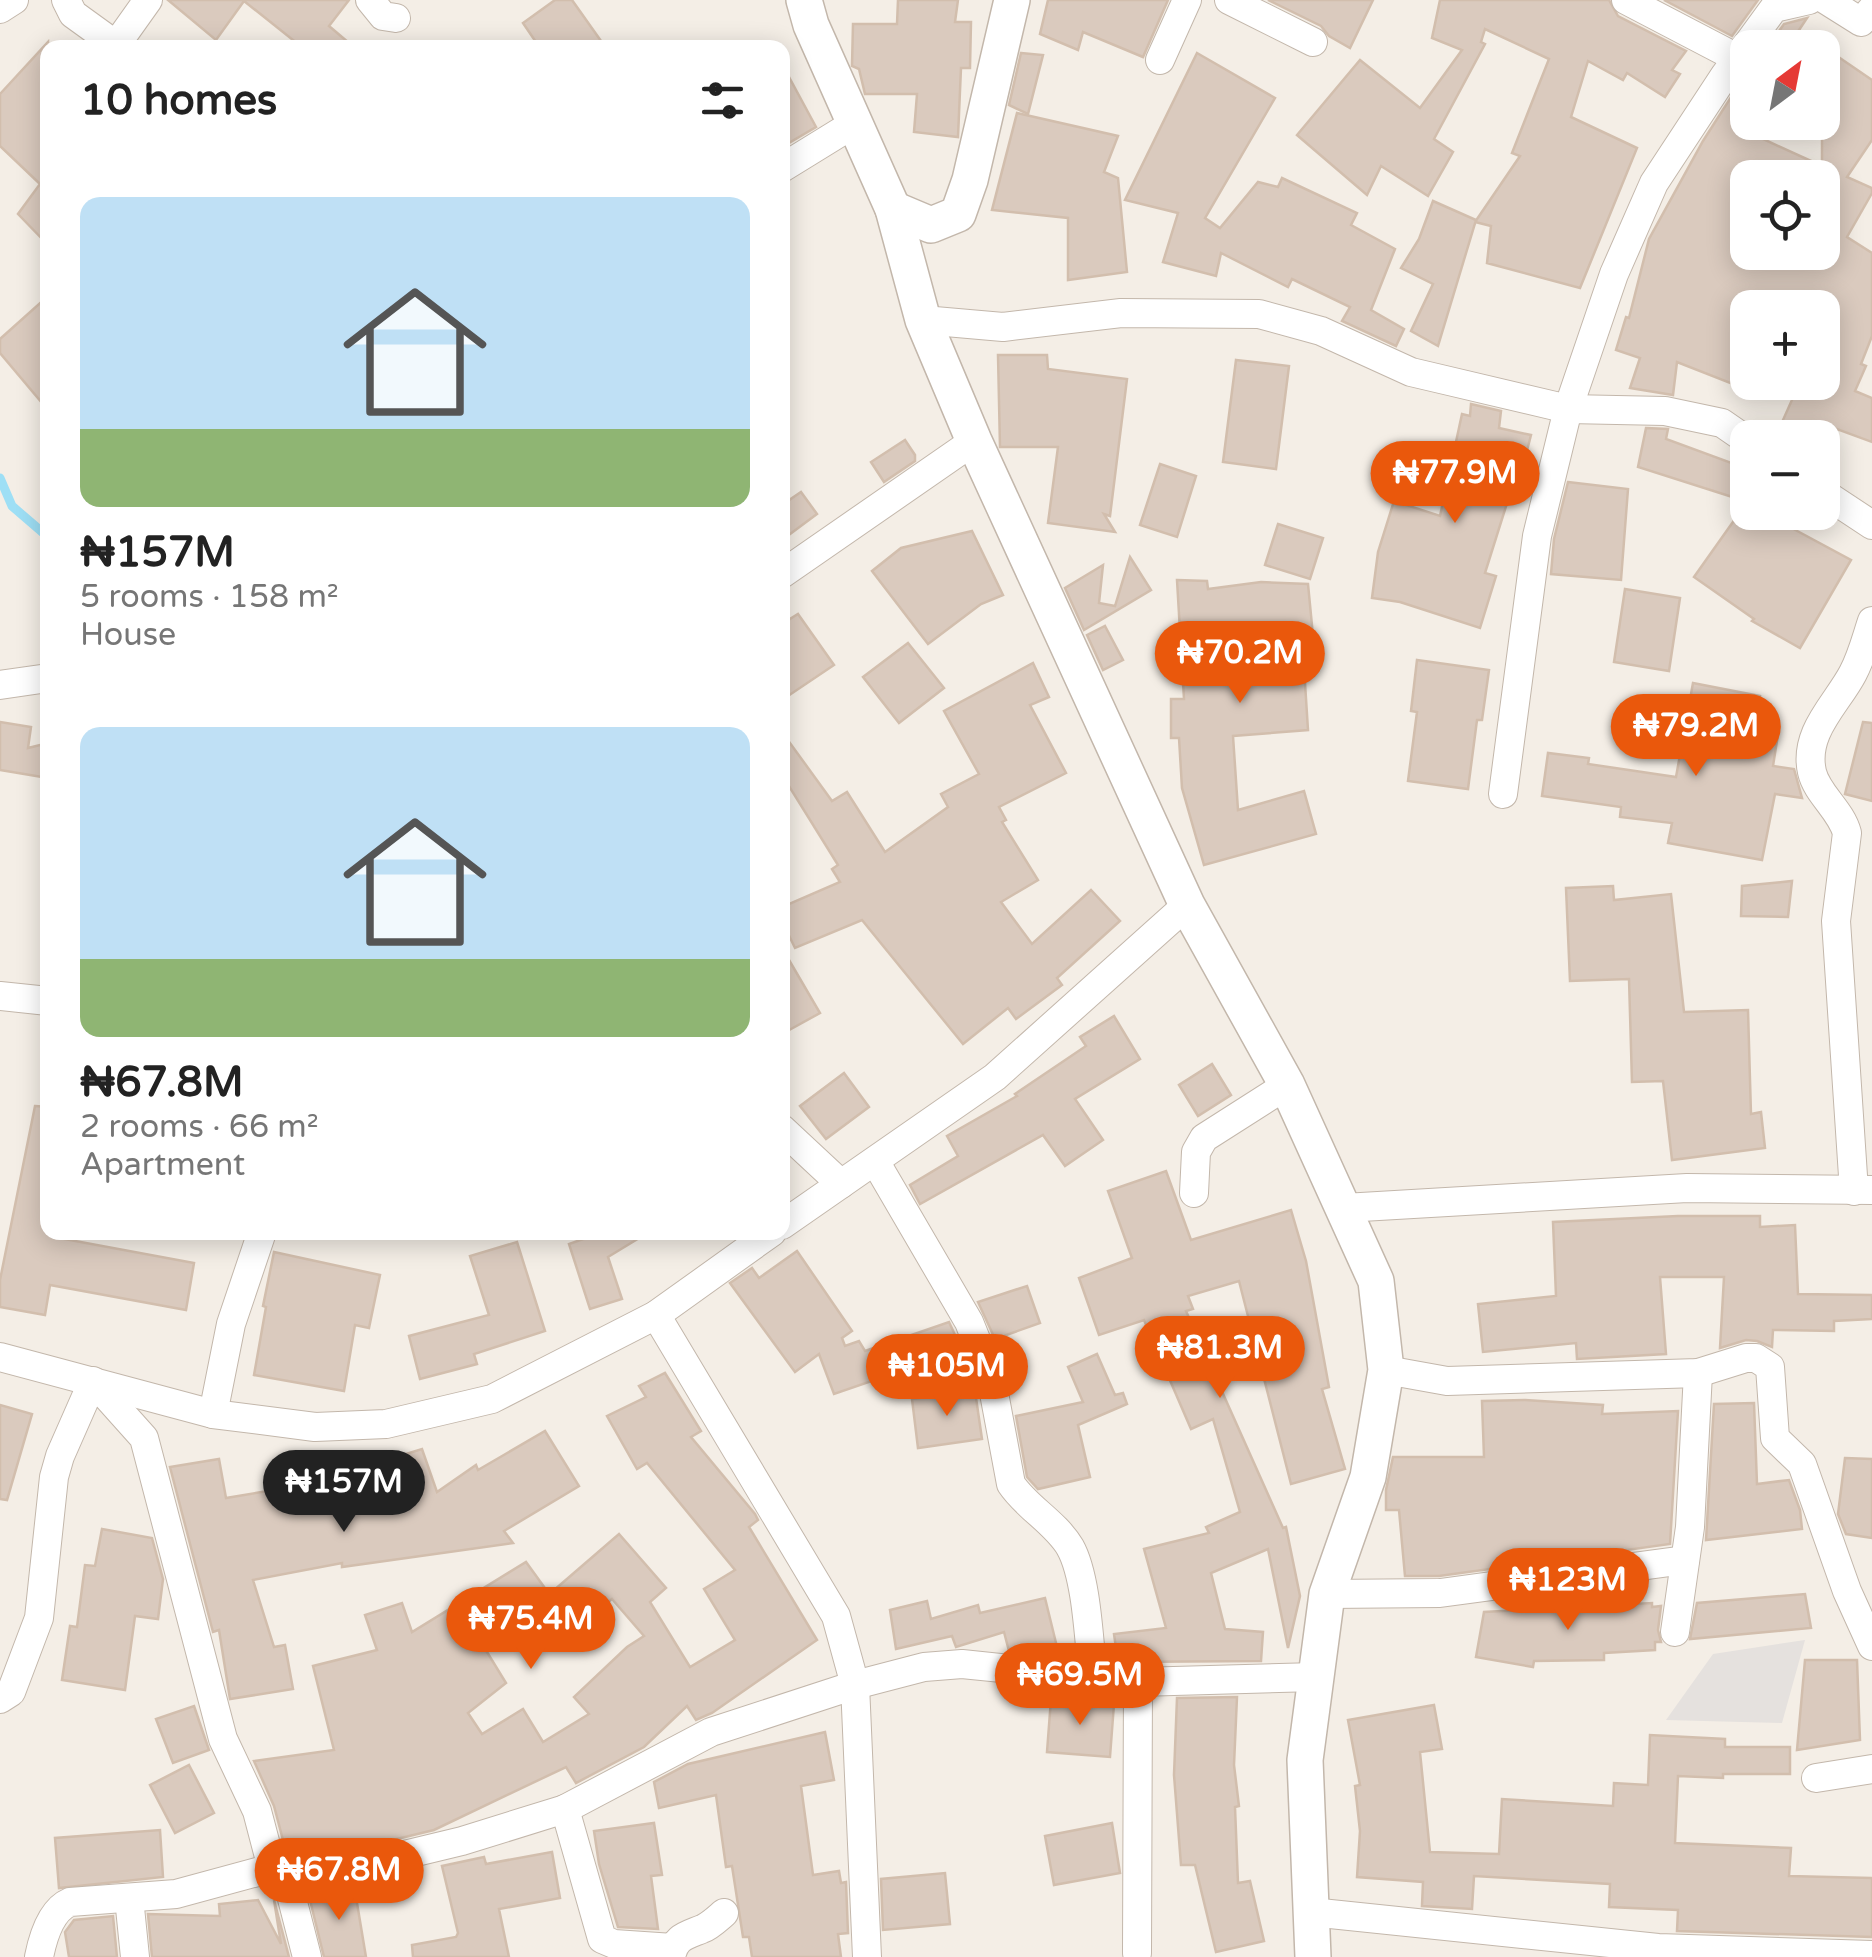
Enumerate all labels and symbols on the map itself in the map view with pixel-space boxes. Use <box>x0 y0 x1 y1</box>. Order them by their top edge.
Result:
north arrow <box>1730 30 1840 140</box>
pin: ₦77.9M <box>1374 441 1536 526</box>
pin: ₦70.2M <box>1159 621 1321 706</box>
pin: ₦79.2M <box>1615 694 1777 779</box>
pin: ₦81.3M <box>1139 1316 1301 1401</box>
pin: ₦105M <box>877 1334 1017 1419</box>
pin: ₦157M <box>274 1450 414 1535</box>
pin: ₦123M <box>1498 1548 1638 1633</box>
pin: ₦75.4M <box>450 1587 612 1672</box>
pin: ₦69.5M <box>999 1643 1161 1728</box>
pin: ₦67.8M <box>258 1838 420 1923</box>

